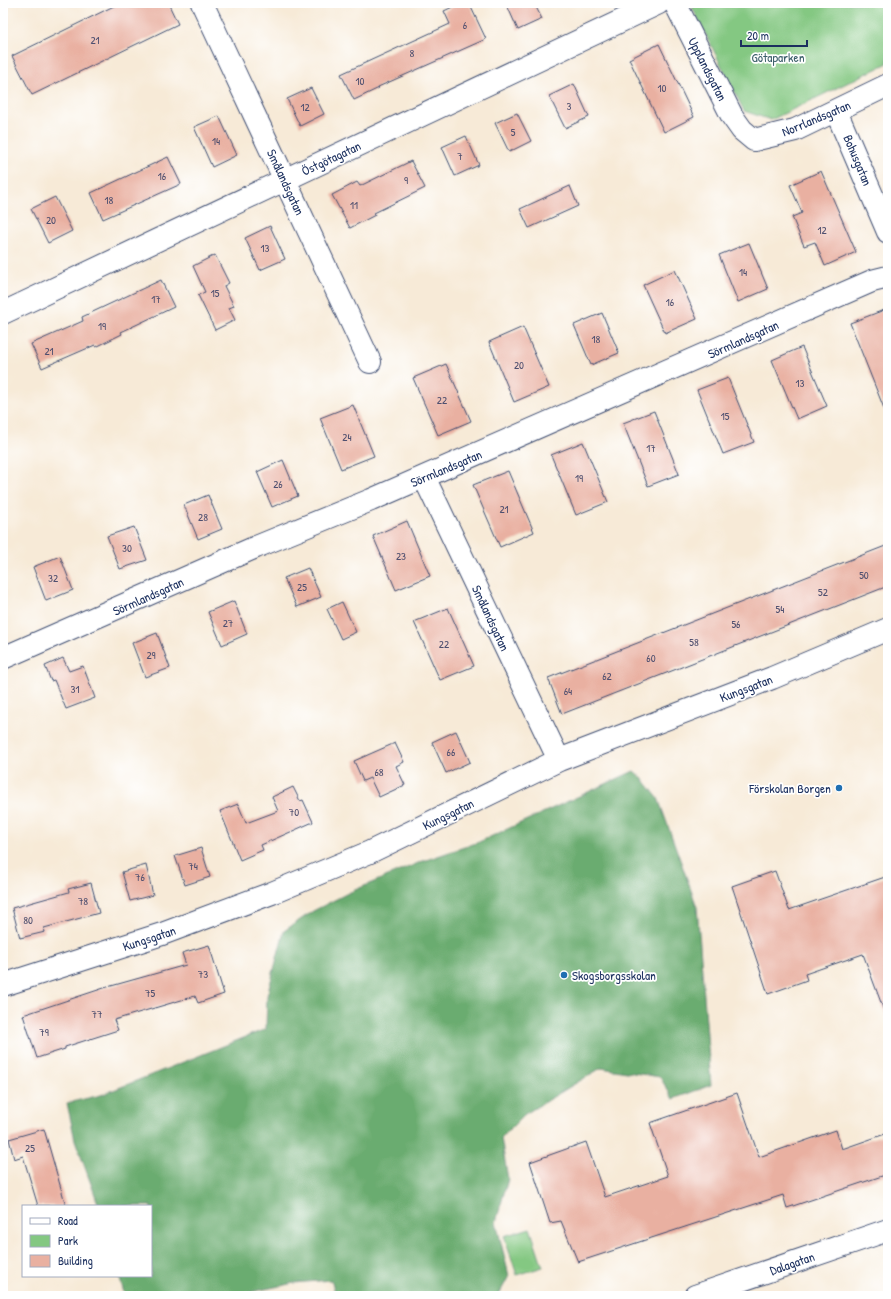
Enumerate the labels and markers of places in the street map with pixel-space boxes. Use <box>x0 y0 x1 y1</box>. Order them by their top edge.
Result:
place label: Förskolan Borgen <box>748 779 831 797</box>
marker: Förskolan Borgen <box>834 783 844 793</box>
place label: Skogsborgsskolan <box>572 966 656 984</box>
marker: Skogsborgsskolan <box>559 970 569 980</box>

